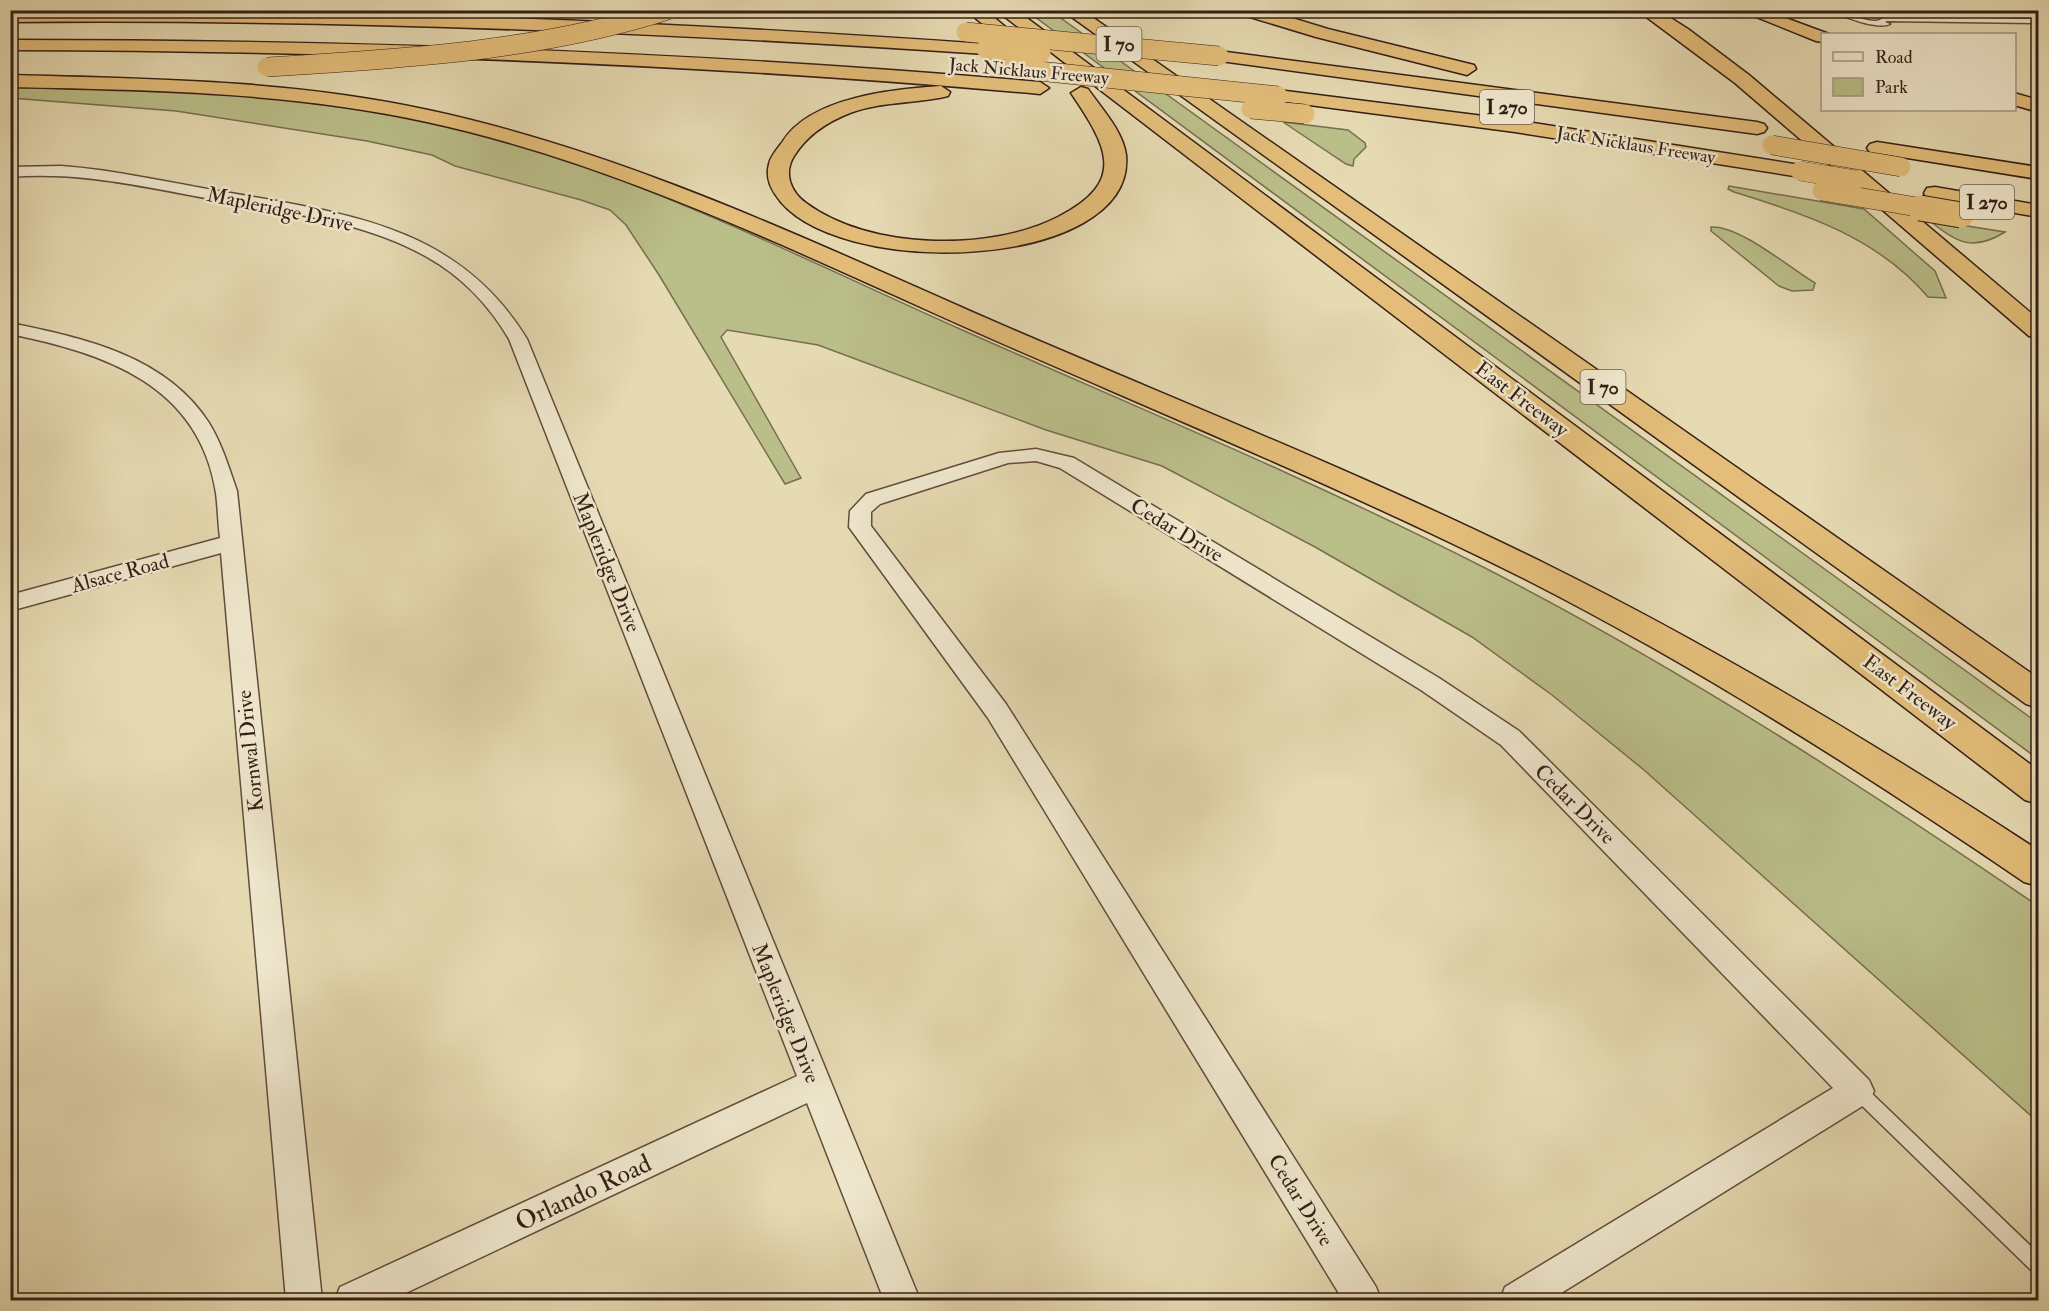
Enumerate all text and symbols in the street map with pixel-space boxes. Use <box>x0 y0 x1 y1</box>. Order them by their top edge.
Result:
road number: I 70 <box>1096 27 1142 61</box>
legend <box>1821 33 2016 111</box>
text: Road <box>1875 46 1913 69</box>
street label: Jack Nicklaus Freeway <box>947 53 1111 90</box>
text: Park <box>1875 76 1908 99</box>
road number: I 270 <box>1480 90 1534 124</box>
street label: Jack Nicklaus Freeway <box>1554 121 1718 170</box>
street label: Mapleridge Drive <box>204 181 356 238</box>
road number: I 270 <box>1960 185 2014 219</box>
street label: East Freeway <box>1469 355 1575 444</box>
road number: I 70 <box>1580 370 1626 404</box>
street label: Mapleridge Drive <box>566 488 647 636</box>
street label: Cedar Drive <box>1125 492 1228 569</box>
street label: Alsace Road <box>67 547 173 600</box>
street label: East Freeway <box>1857 648 1963 737</box>
street label: Kornwal Drive <box>231 689 270 813</box>
street label: Cedar Drive <box>1529 758 1621 851</box>
street label: Mapleridge Drive <box>745 939 826 1087</box>
street label: Orlando Road <box>510 1147 657 1238</box>
street label: Cedar Drive <box>1262 1149 1340 1251</box>

